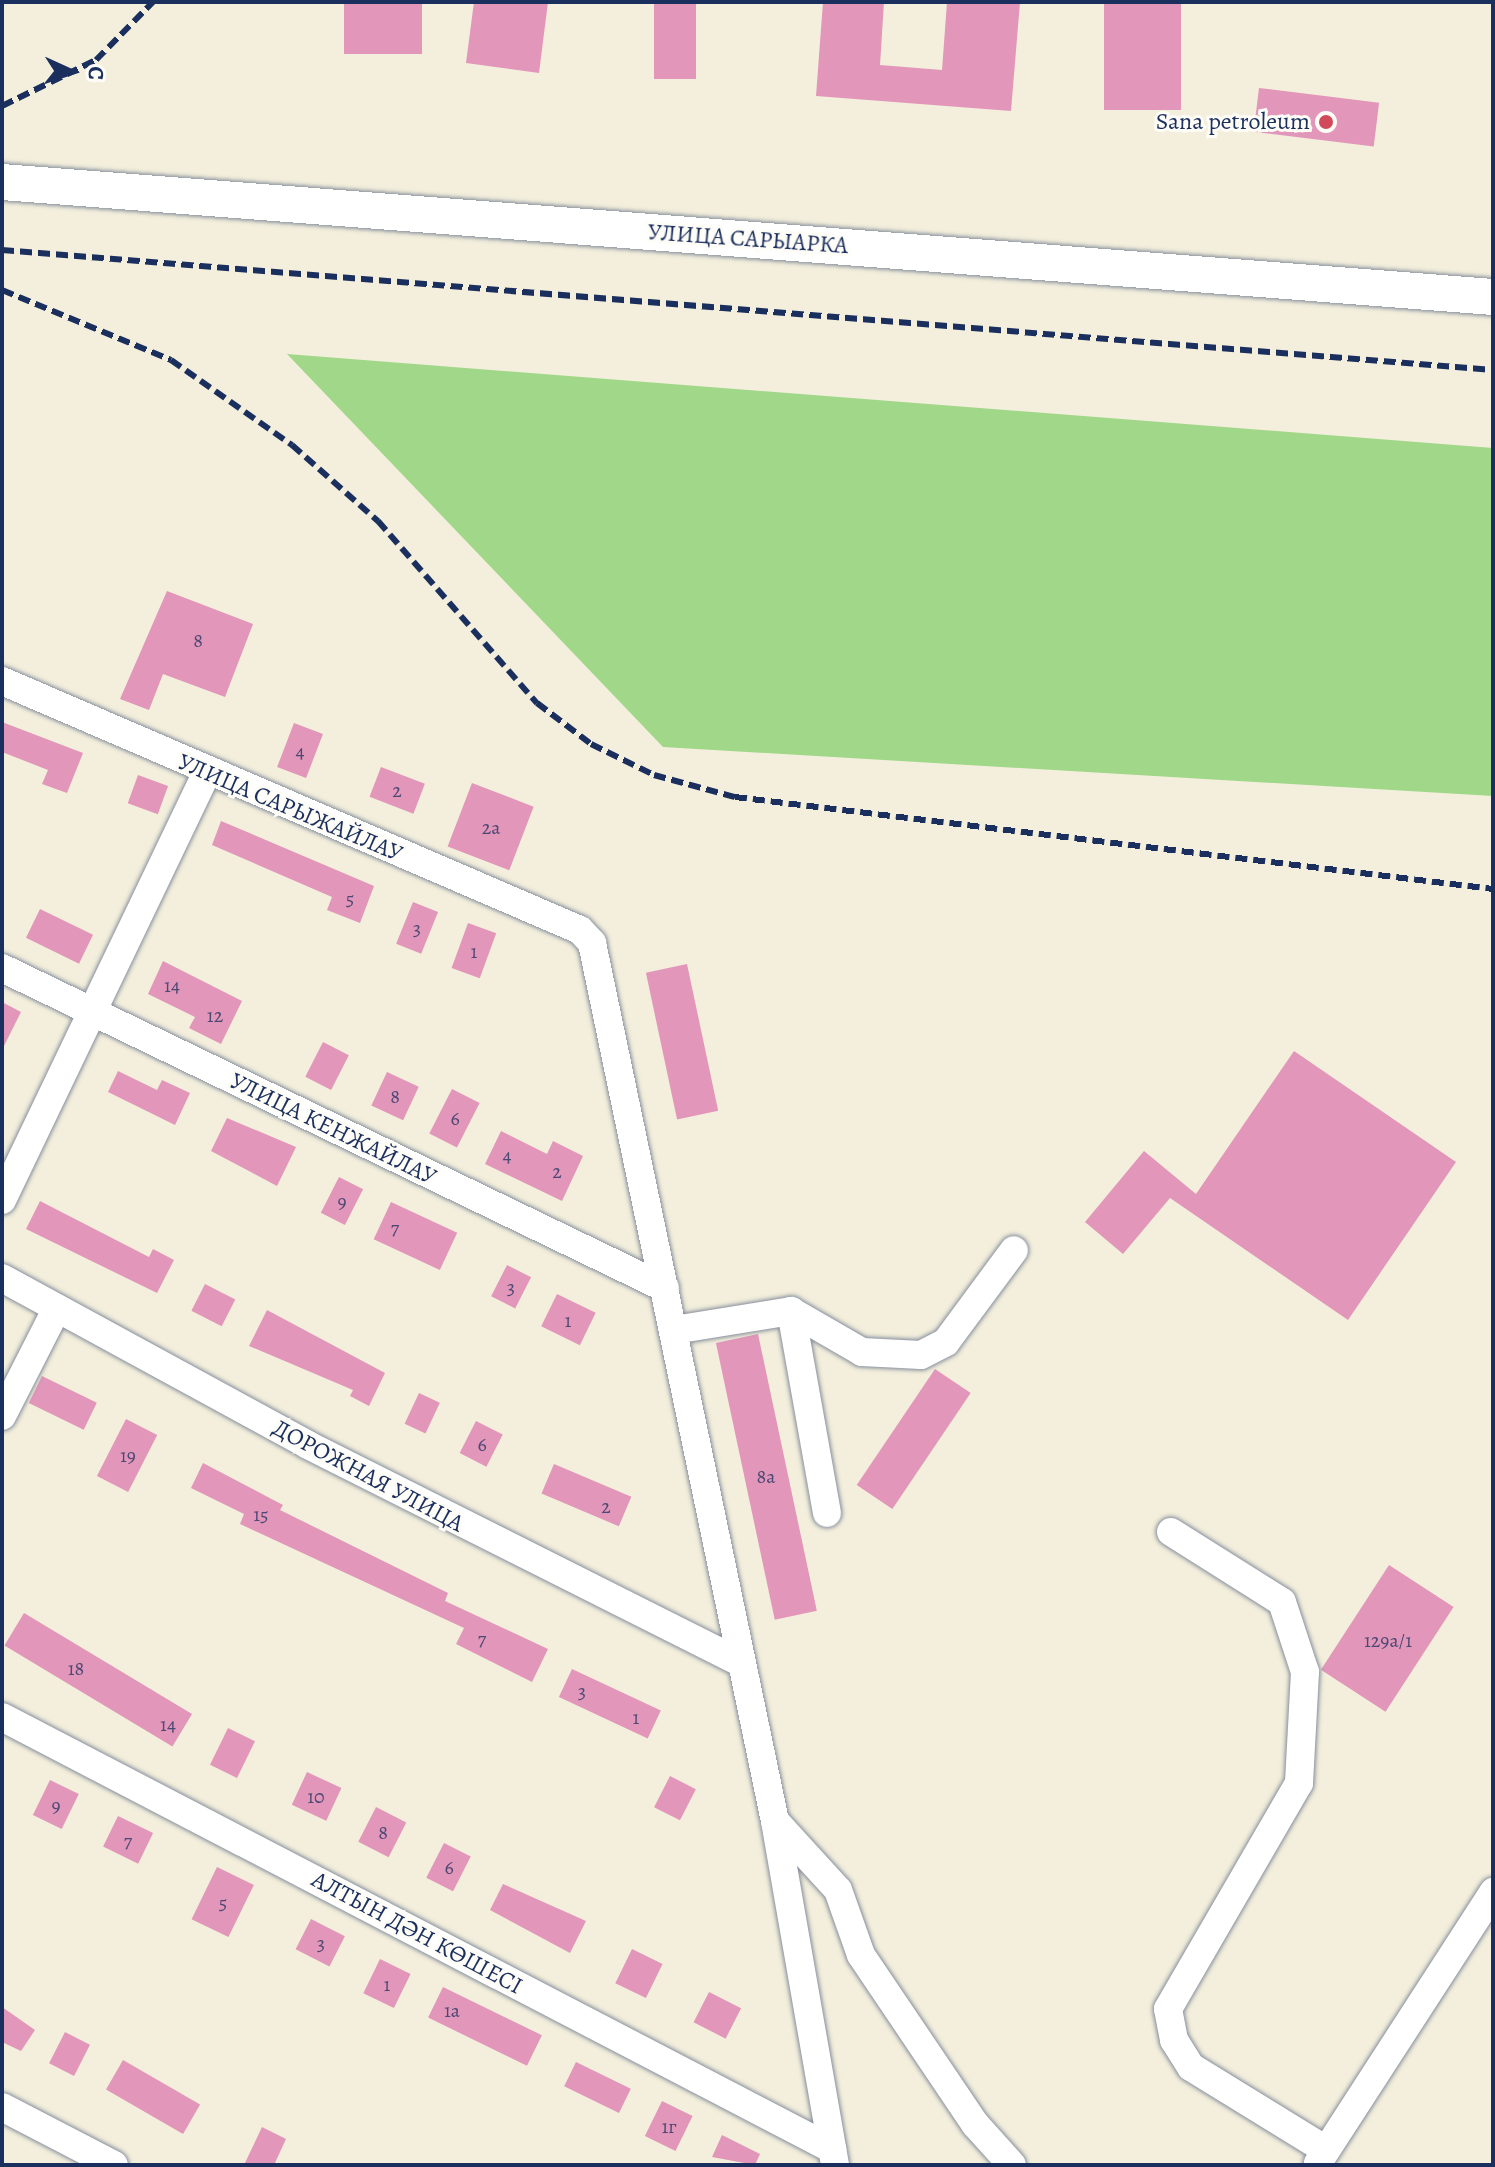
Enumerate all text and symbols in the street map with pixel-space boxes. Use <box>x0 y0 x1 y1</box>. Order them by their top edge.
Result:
north arrow <box>32 32 112 112</box>
text: С <box>81 66 111 81</box>
place label: Sana petroleum <box>1156 108 1310 136</box>
marker: Sana petroleum <box>1317 113 1335 131</box>
street label: УЛИЦА САРЫАРКА <box>647 218 849 260</box>
house number: 8 <box>193 628 203 652</box>
house number: 4 <box>295 739 305 763</box>
street label: УЛИЦА САРЫЖАЙЛАУ <box>173 748 407 868</box>
house number: 2 <box>392 778 402 802</box>
house number: 2а <box>482 815 500 839</box>
house number: 5 <box>346 886 354 910</box>
house number: 3 <box>413 916 421 940</box>
house number: 1 <box>471 939 477 963</box>
house number: 14 <box>164 973 180 997</box>
house number: 12 <box>207 1003 223 1027</box>
street label: УЛИЦА КЕНЖАЙЛАУ <box>225 1066 441 1192</box>
house number: 8 <box>390 1084 400 1108</box>
house number: 6 <box>450 1106 460 1130</box>
house number: 4 <box>502 1143 512 1167</box>
house number: 2 <box>552 1159 562 1183</box>
house number: 9 <box>337 1189 347 1213</box>
house number: 7 <box>391 1215 399 1239</box>
house number: 3 <box>507 1275 515 1299</box>
house number: 1 <box>565 1308 571 1332</box>
street label: ДОРОЖНАЯ УЛИЦА <box>268 1413 468 1539</box>
house number: 6 <box>477 1432 487 1456</box>
house number: 19 <box>120 1443 136 1467</box>
house number: 8а <box>757 1464 775 1488</box>
house number: 2 <box>601 1494 611 1518</box>
house number: 15 <box>253 1502 269 1526</box>
house number: 7 <box>478 1626 486 1650</box>
house number: 129а/1 <box>1364 1628 1412 1652</box>
house number: 18 <box>68 1656 84 1680</box>
house number: 3 <box>578 1679 586 1703</box>
house number: 1 <box>633 1705 639 1729</box>
house number: 14 <box>160 1712 176 1736</box>
house number: 10 <box>307 1784 325 1808</box>
house number: 9 <box>51 1793 61 1817</box>
house number: 8 <box>378 1820 388 1844</box>
house number: 7 <box>124 1828 132 1852</box>
house number: 6 <box>444 1855 454 1879</box>
street label: АЛТЫН ДӘН КӨШЕСІ <box>307 1865 527 2001</box>
house number: 5 <box>219 1890 227 1914</box>
house number: 3 <box>317 1931 325 1955</box>
house number: 1 <box>384 1972 390 1996</box>
house number: 1а <box>444 1998 460 2022</box>
house number: 1г <box>661 2114 677 2138</box>

